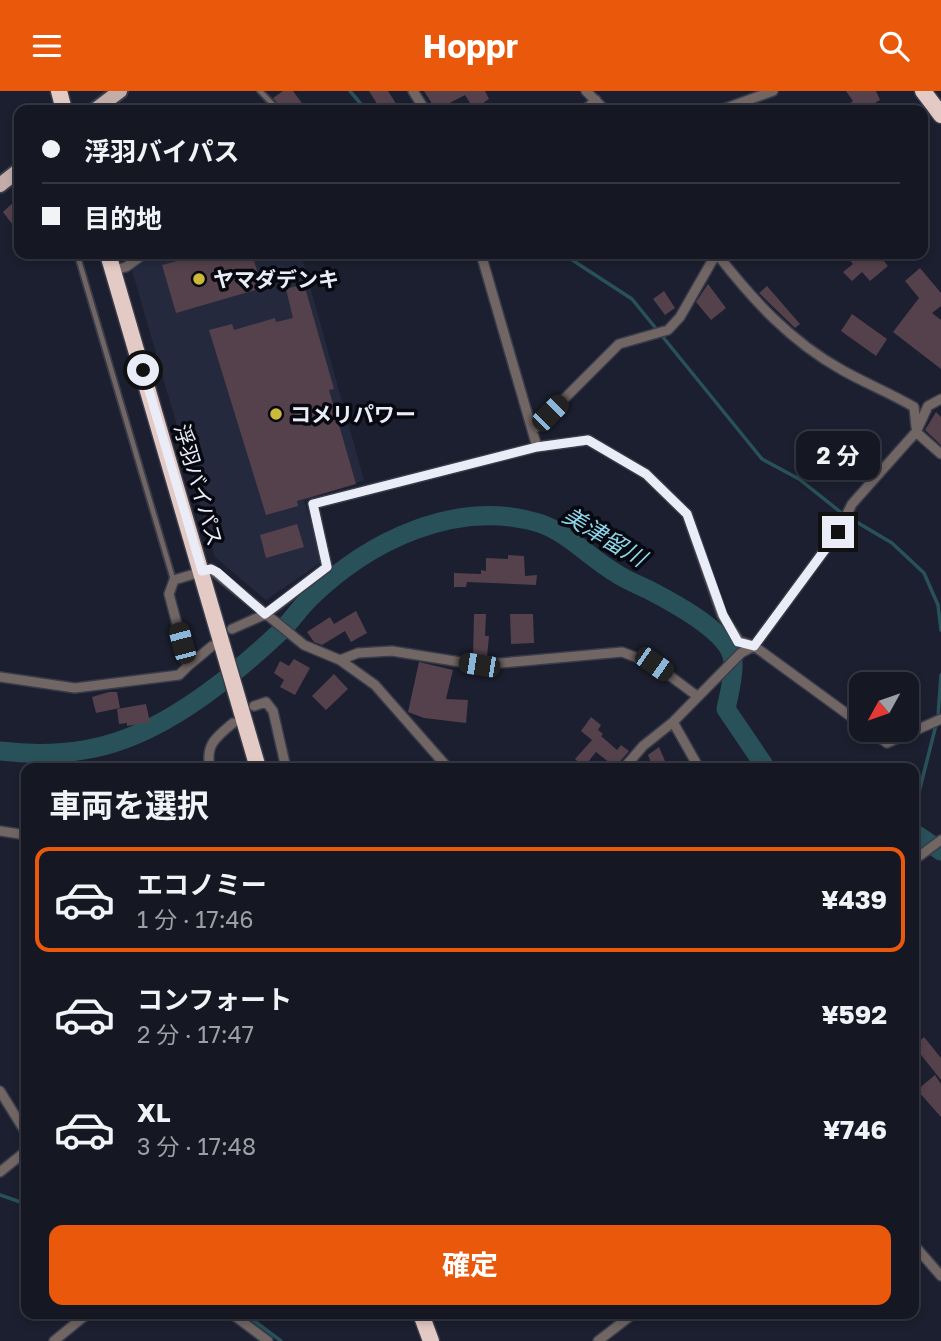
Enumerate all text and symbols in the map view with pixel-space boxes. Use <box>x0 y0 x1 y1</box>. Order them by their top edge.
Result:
icon: menu <box>28 27 66 65</box>
text: Hoppr <box>423 27 518 65</box>
icon: search <box>875 27 913 65</box>
text: 浮羽バイパス <box>84 136 239 167</box>
text: 目的地 <box>84 203 162 234</box>
place label: ヤマダデンキ <box>213 266 339 292</box>
marker: ヤマダデンキ <box>191 271 207 287</box>
route start <box>127 354 159 386</box>
car <box>528 391 573 435</box>
place label: コメリパワー <box>290 401 416 427</box>
marker: コメリパワー <box>268 406 284 422</box>
street label: 浮羽バイパス <box>169 421 229 549</box>
callout: 2 分 <box>796 431 880 479</box>
text: 2 分 <box>817 441 859 469</box>
water label: 美津留川 <box>558 500 654 573</box>
route end <box>822 516 854 548</box>
car <box>167 620 198 666</box>
car <box>631 643 678 685</box>
car <box>457 651 502 679</box>
north arrow <box>849 672 919 742</box>
map controls <box>849 672 919 742</box>
text: 車両を選択 <box>49 786 209 824</box>
icon: car <box>53 868 116 931</box>
text: エコノミー <box>137 869 267 900</box>
text: ¥439 <box>821 884 887 915</box>
text: 1 分 · 17:46 <box>137 905 254 933</box>
icon: car <box>53 983 116 1046</box>
text: コンフォート <box>137 984 292 1015</box>
text: ¥592 <box>822 999 887 1030</box>
text: 2 分 · 17:47 <box>137 1020 254 1048</box>
text: XL <box>137 1097 171 1128</box>
icon: car <box>53 1098 116 1161</box>
text: ¥746 <box>823 1114 887 1145</box>
text: 3 分 · 17:48 <box>137 1132 256 1160</box>
button: 確定 <box>49 1225 891 1305</box>

